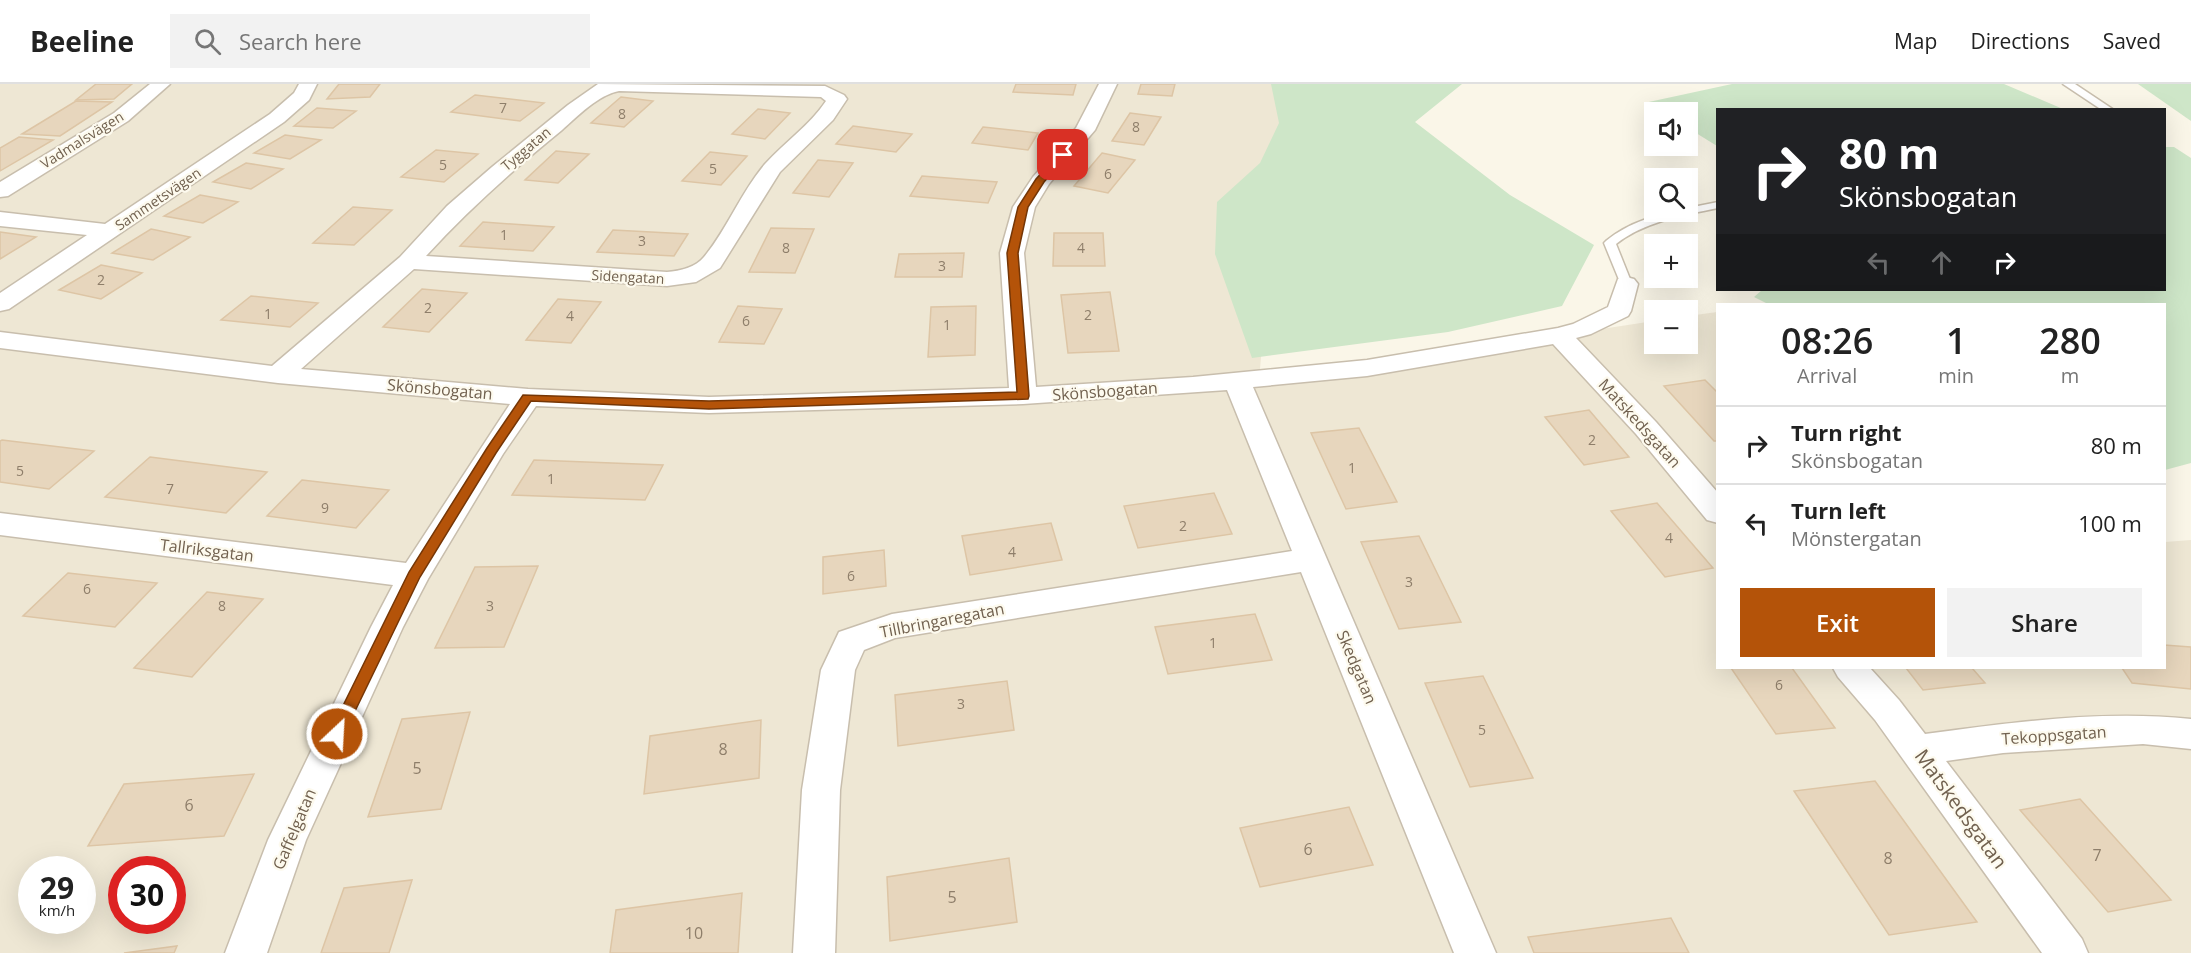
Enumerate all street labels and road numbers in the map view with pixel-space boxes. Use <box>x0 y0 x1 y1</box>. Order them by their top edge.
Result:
street label: Vadmalsvägen <box>37 106 127 173</box>
street label: Tyggatan <box>497 122 554 175</box>
street label: Sammetsvägen <box>111 163 204 234</box>
street label: Sidengatan <box>591 265 665 288</box>
street label: Skönsbogatan <box>386 373 494 405</box>
street label: Matskedsgatan <box>1594 374 1686 472</box>
street label: Skönsbogatan <box>1052 376 1158 406</box>
street label: Tallriksgatan <box>159 533 255 567</box>
street label: Tillbringaregatan <box>878 597 1006 643</box>
street label: Skedgatan <box>1332 627 1382 707</box>
street label: Tekoppsgatan <box>2001 720 2107 750</box>
street label: Matskedsgatan <box>1909 743 2014 874</box>
street label: Gaffelgatan <box>267 785 321 873</box>

